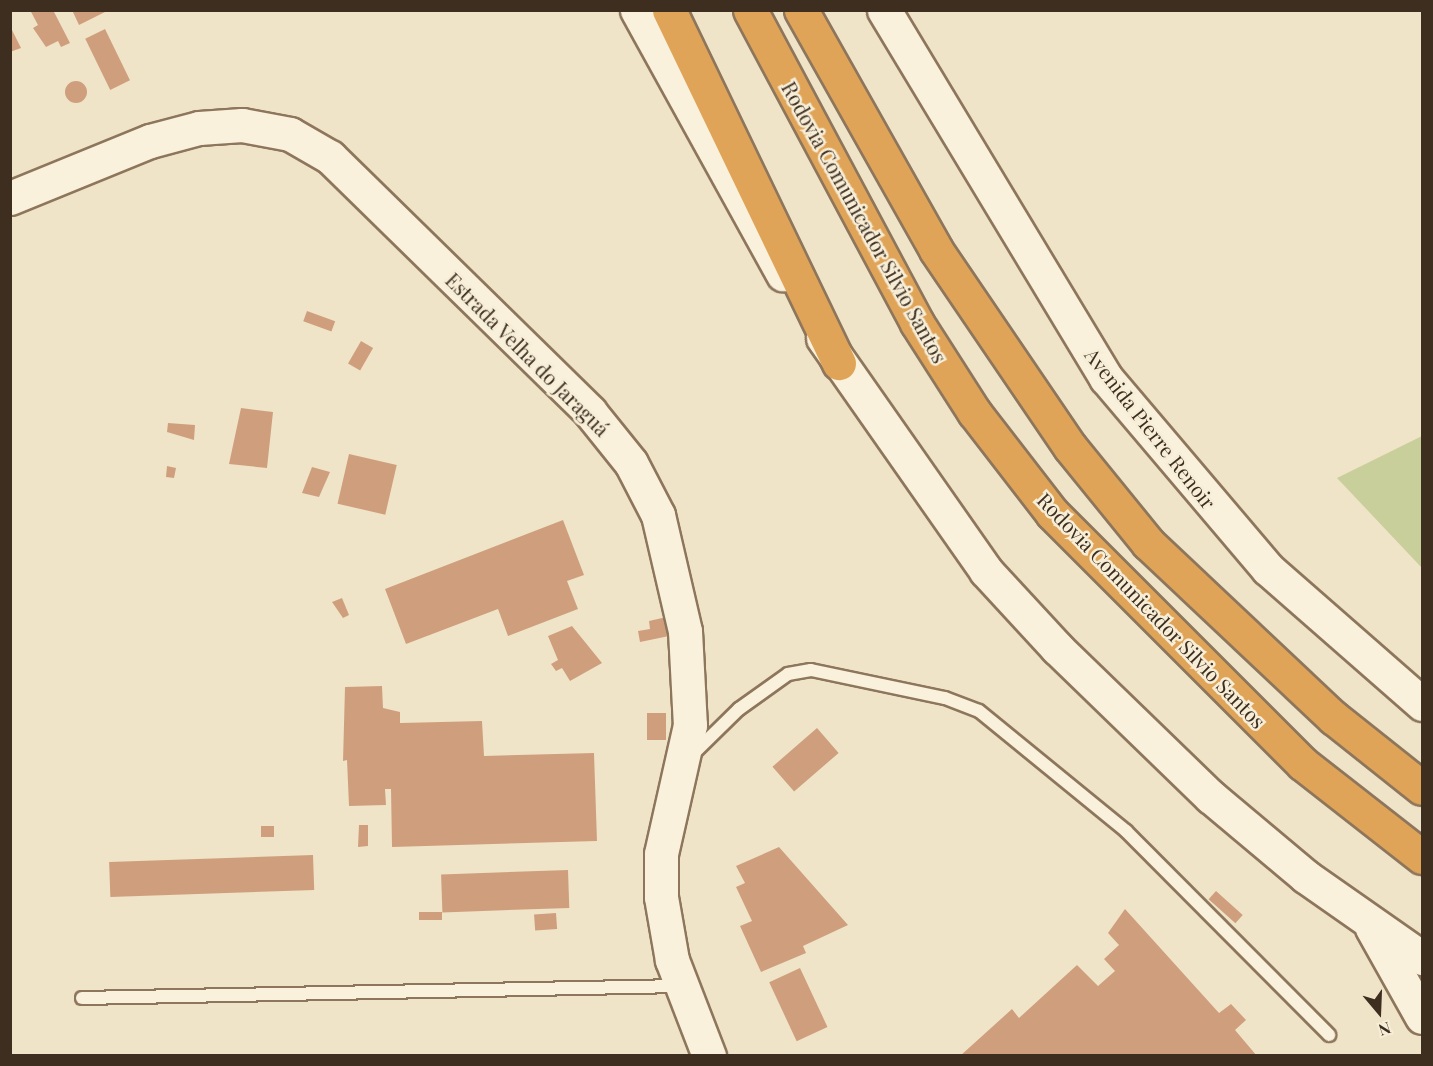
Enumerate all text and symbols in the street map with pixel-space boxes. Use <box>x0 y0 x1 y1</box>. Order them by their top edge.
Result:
street label: Rodovia Comunicador Silvio Santos <box>777 77 953 367</box>
street label: Estrada Velha do Jaraguá <box>441 267 615 441</box>
street label: Avenida Pierre Renoir <box>1081 343 1221 513</box>
street label: Rodovia Comunicador Silvio Santos <box>1033 487 1271 733</box>
north arrow <box>1349 982 1409 1042</box>
text: N <box>1376 1018 1394 1041</box>

